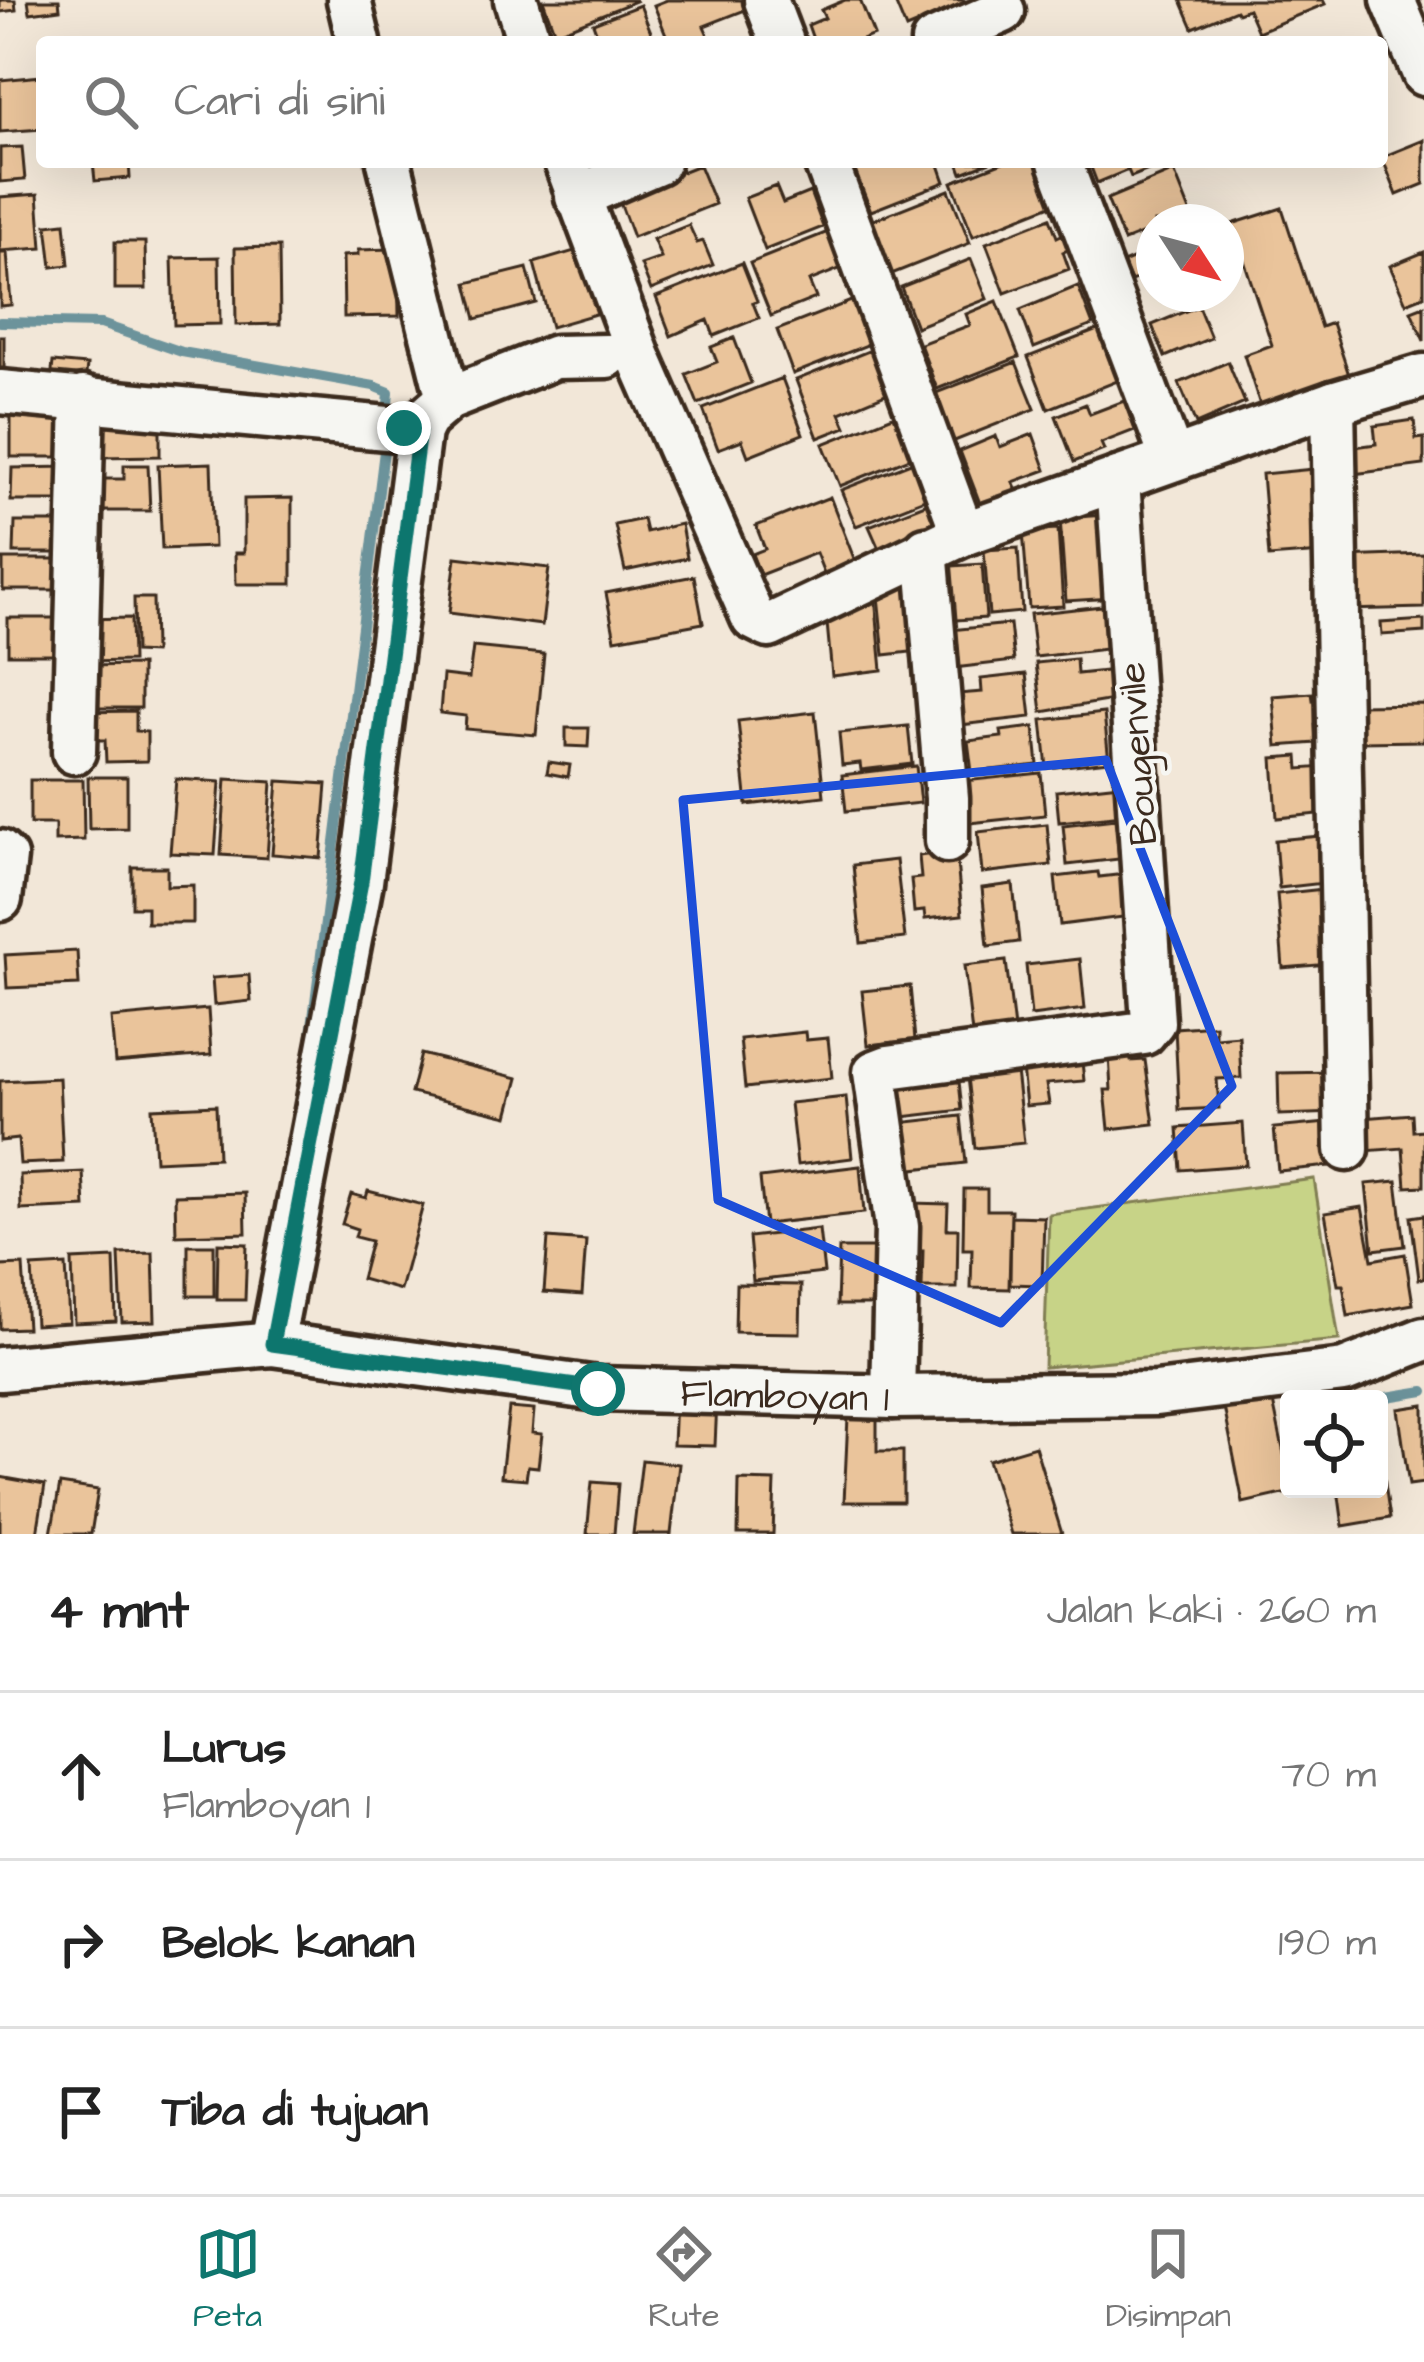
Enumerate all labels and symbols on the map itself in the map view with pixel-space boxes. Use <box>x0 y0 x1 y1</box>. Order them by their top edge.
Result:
north arrow <box>1136 204 1244 312</box>
route end <box>377 401 431 455</box>
street label: Bougenvile <box>1106 660 1172 847</box>
route start <box>571 1362 625 1416</box>
street label: Flamboyan 1 <box>680 1367 890 1427</box>

